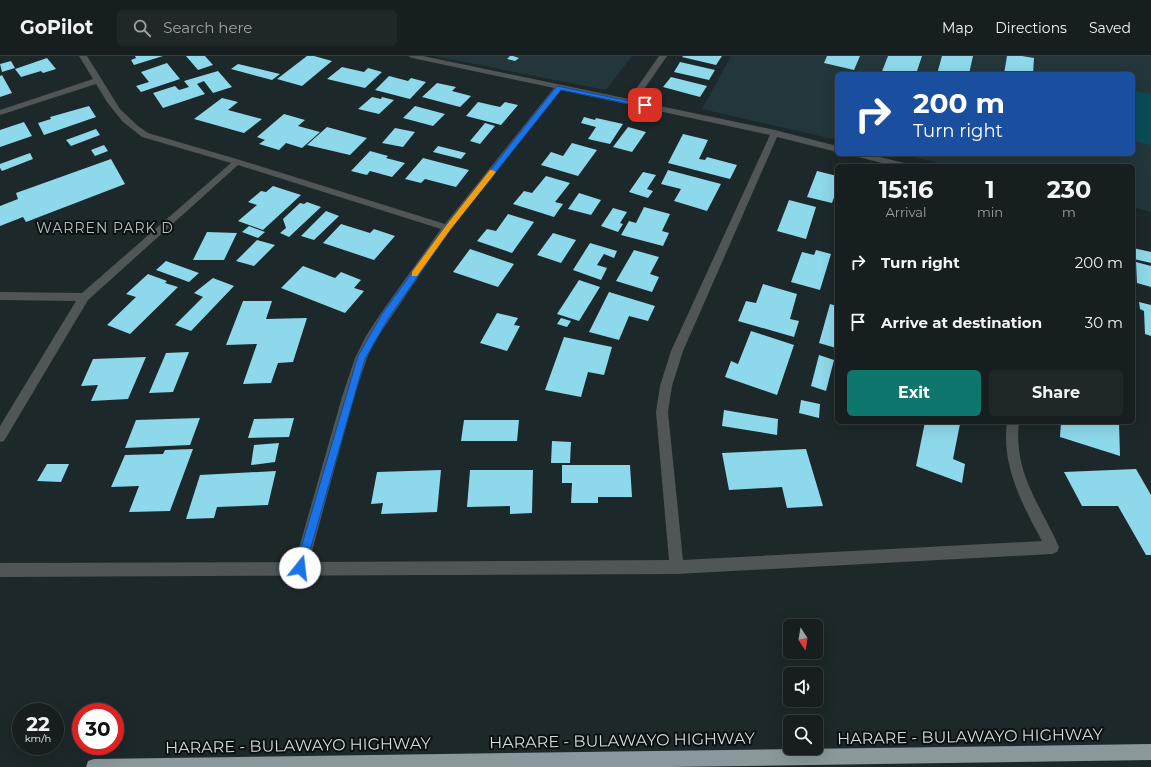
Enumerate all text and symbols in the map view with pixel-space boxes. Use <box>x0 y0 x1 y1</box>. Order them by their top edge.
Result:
search box <box>117 10 397 46</box>
text: GoPilot <box>20 16 93 39</box>
icon: search <box>131 17 153 39</box>
text: Search here <box>163 18 252 37</box>
text: Map <box>942 19 973 37</box>
text: Directions <box>995 19 1067 37</box>
text: Saved <box>1089 19 1131 37</box>
text: 200 m <box>913 86 1005 120</box>
pin <box>628 88 662 122</box>
icon: right <box>847 88 899 140</box>
icon: arrive <box>634 94 656 116</box>
text: Turn right <box>913 120 1003 142</box>
text: 15:16 <box>879 175 933 204</box>
text: 1 <box>985 175 995 204</box>
text: 230 <box>1047 175 1091 204</box>
text: Arrival <box>885 204 926 220</box>
text: min <box>977 204 1003 220</box>
text: m <box>1062 204 1076 220</box>
district label: WARREN PARK D <box>36 219 174 237</box>
icon: right <box>847 251 869 273</box>
text: Turn right <box>881 253 960 272</box>
text: 200 m <box>1075 253 1123 272</box>
icon: arrive <box>847 311 869 333</box>
text: Arrive at destination <box>881 313 1042 332</box>
text: 30 m <box>1085 313 1123 332</box>
button: Exit <box>847 370 981 416</box>
button: Share <box>989 370 1123 416</box>
position arrow <box>279 547 321 589</box>
north arrow <box>783 619 823 659</box>
map controls <box>783 619 823 755</box>
button: sound <box>783 667 823 707</box>
speed limit sign: 30 <box>72 703 124 755</box>
text: 22 <box>26 712 50 736</box>
button: search <box>783 715 823 755</box>
street label: HARARE - BULAWAYO HIGHWAY <box>837 725 1104 748</box>
street label: HARARE - BULAWAYO HIGHWAY <box>489 729 756 752</box>
text: km/h <box>25 732 51 745</box>
street label: HARARE - BULAWAYO HIGHWAY <box>165 734 432 757</box>

